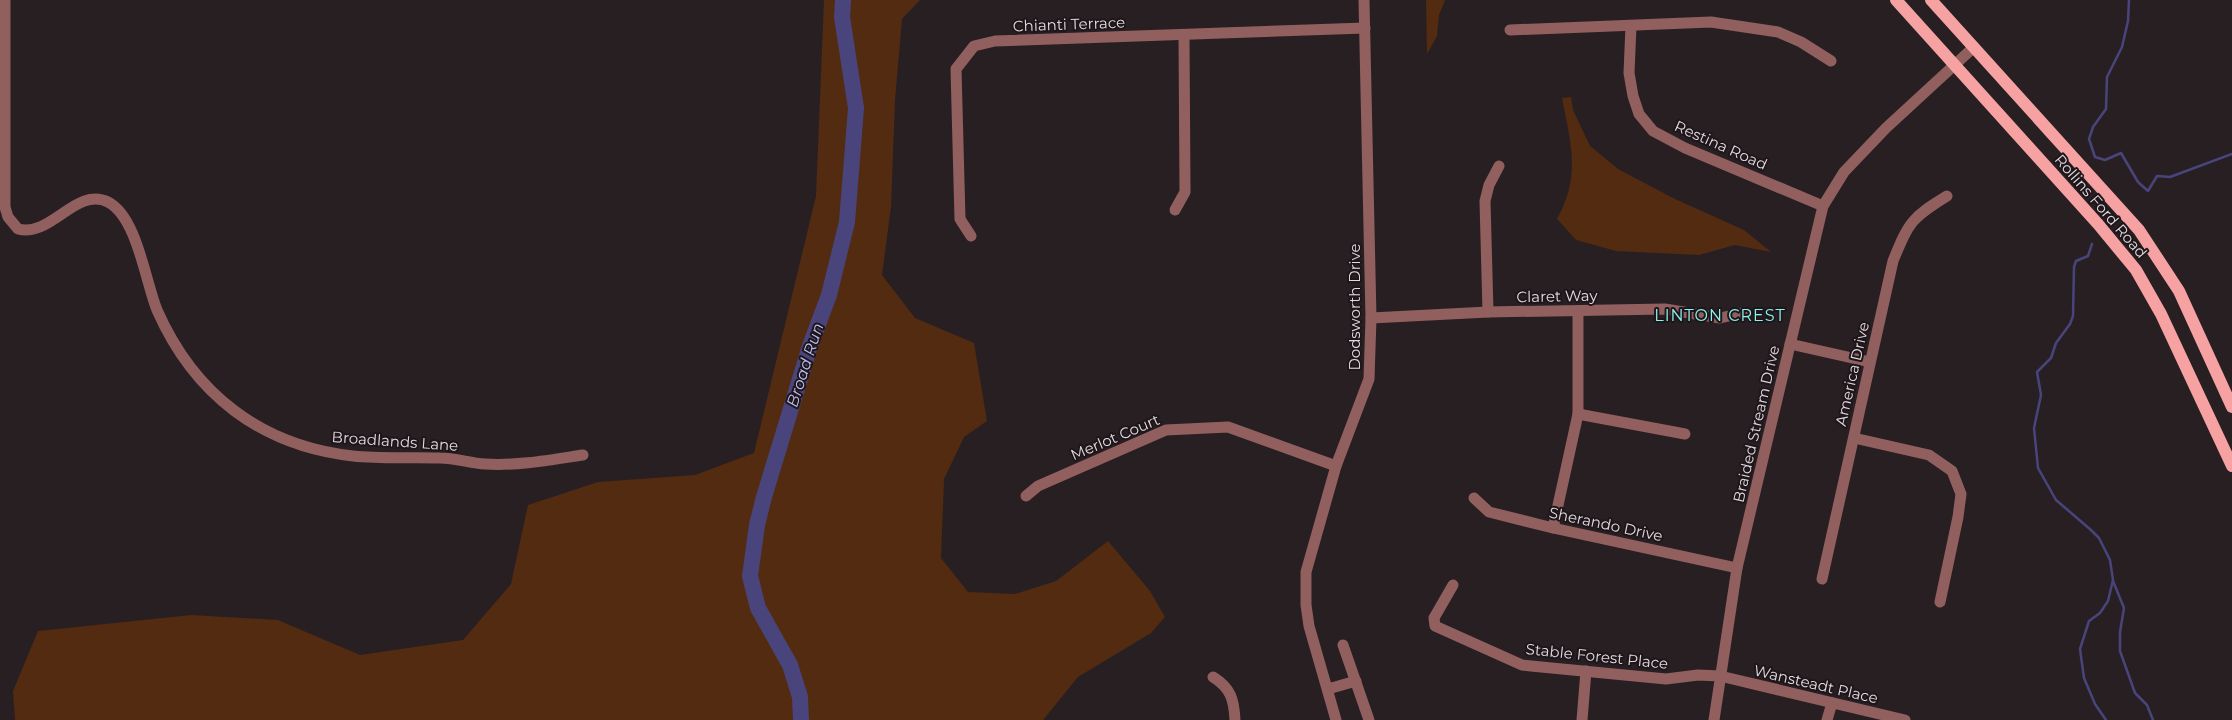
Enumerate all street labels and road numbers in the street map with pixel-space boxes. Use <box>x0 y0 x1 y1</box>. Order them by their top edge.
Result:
street label: Chianti Terrace <box>1013 13 1125 35</box>
street label: Restina Road <box>1672 116 1770 174</box>
street label: Rollins Ford Road <box>2051 150 2151 262</box>
street label: Dodsworth Drive <box>1345 243 1364 371</box>
street label: Claret Way <box>1516 286 1598 306</box>
street label: America Drive <box>1831 320 1873 428</box>
street label: Braided Stream Drive <box>1729 343 1783 505</box>
street label: Merlot Court <box>1068 410 1162 464</box>
street label: Broadlands Lane <box>331 427 459 455</box>
street label: Sherando Drive <box>1547 503 1665 545</box>
street label: Stable Forest Place <box>1525 639 1669 673</box>
street label: Wansteadt Place <box>1752 660 1880 708</box>

